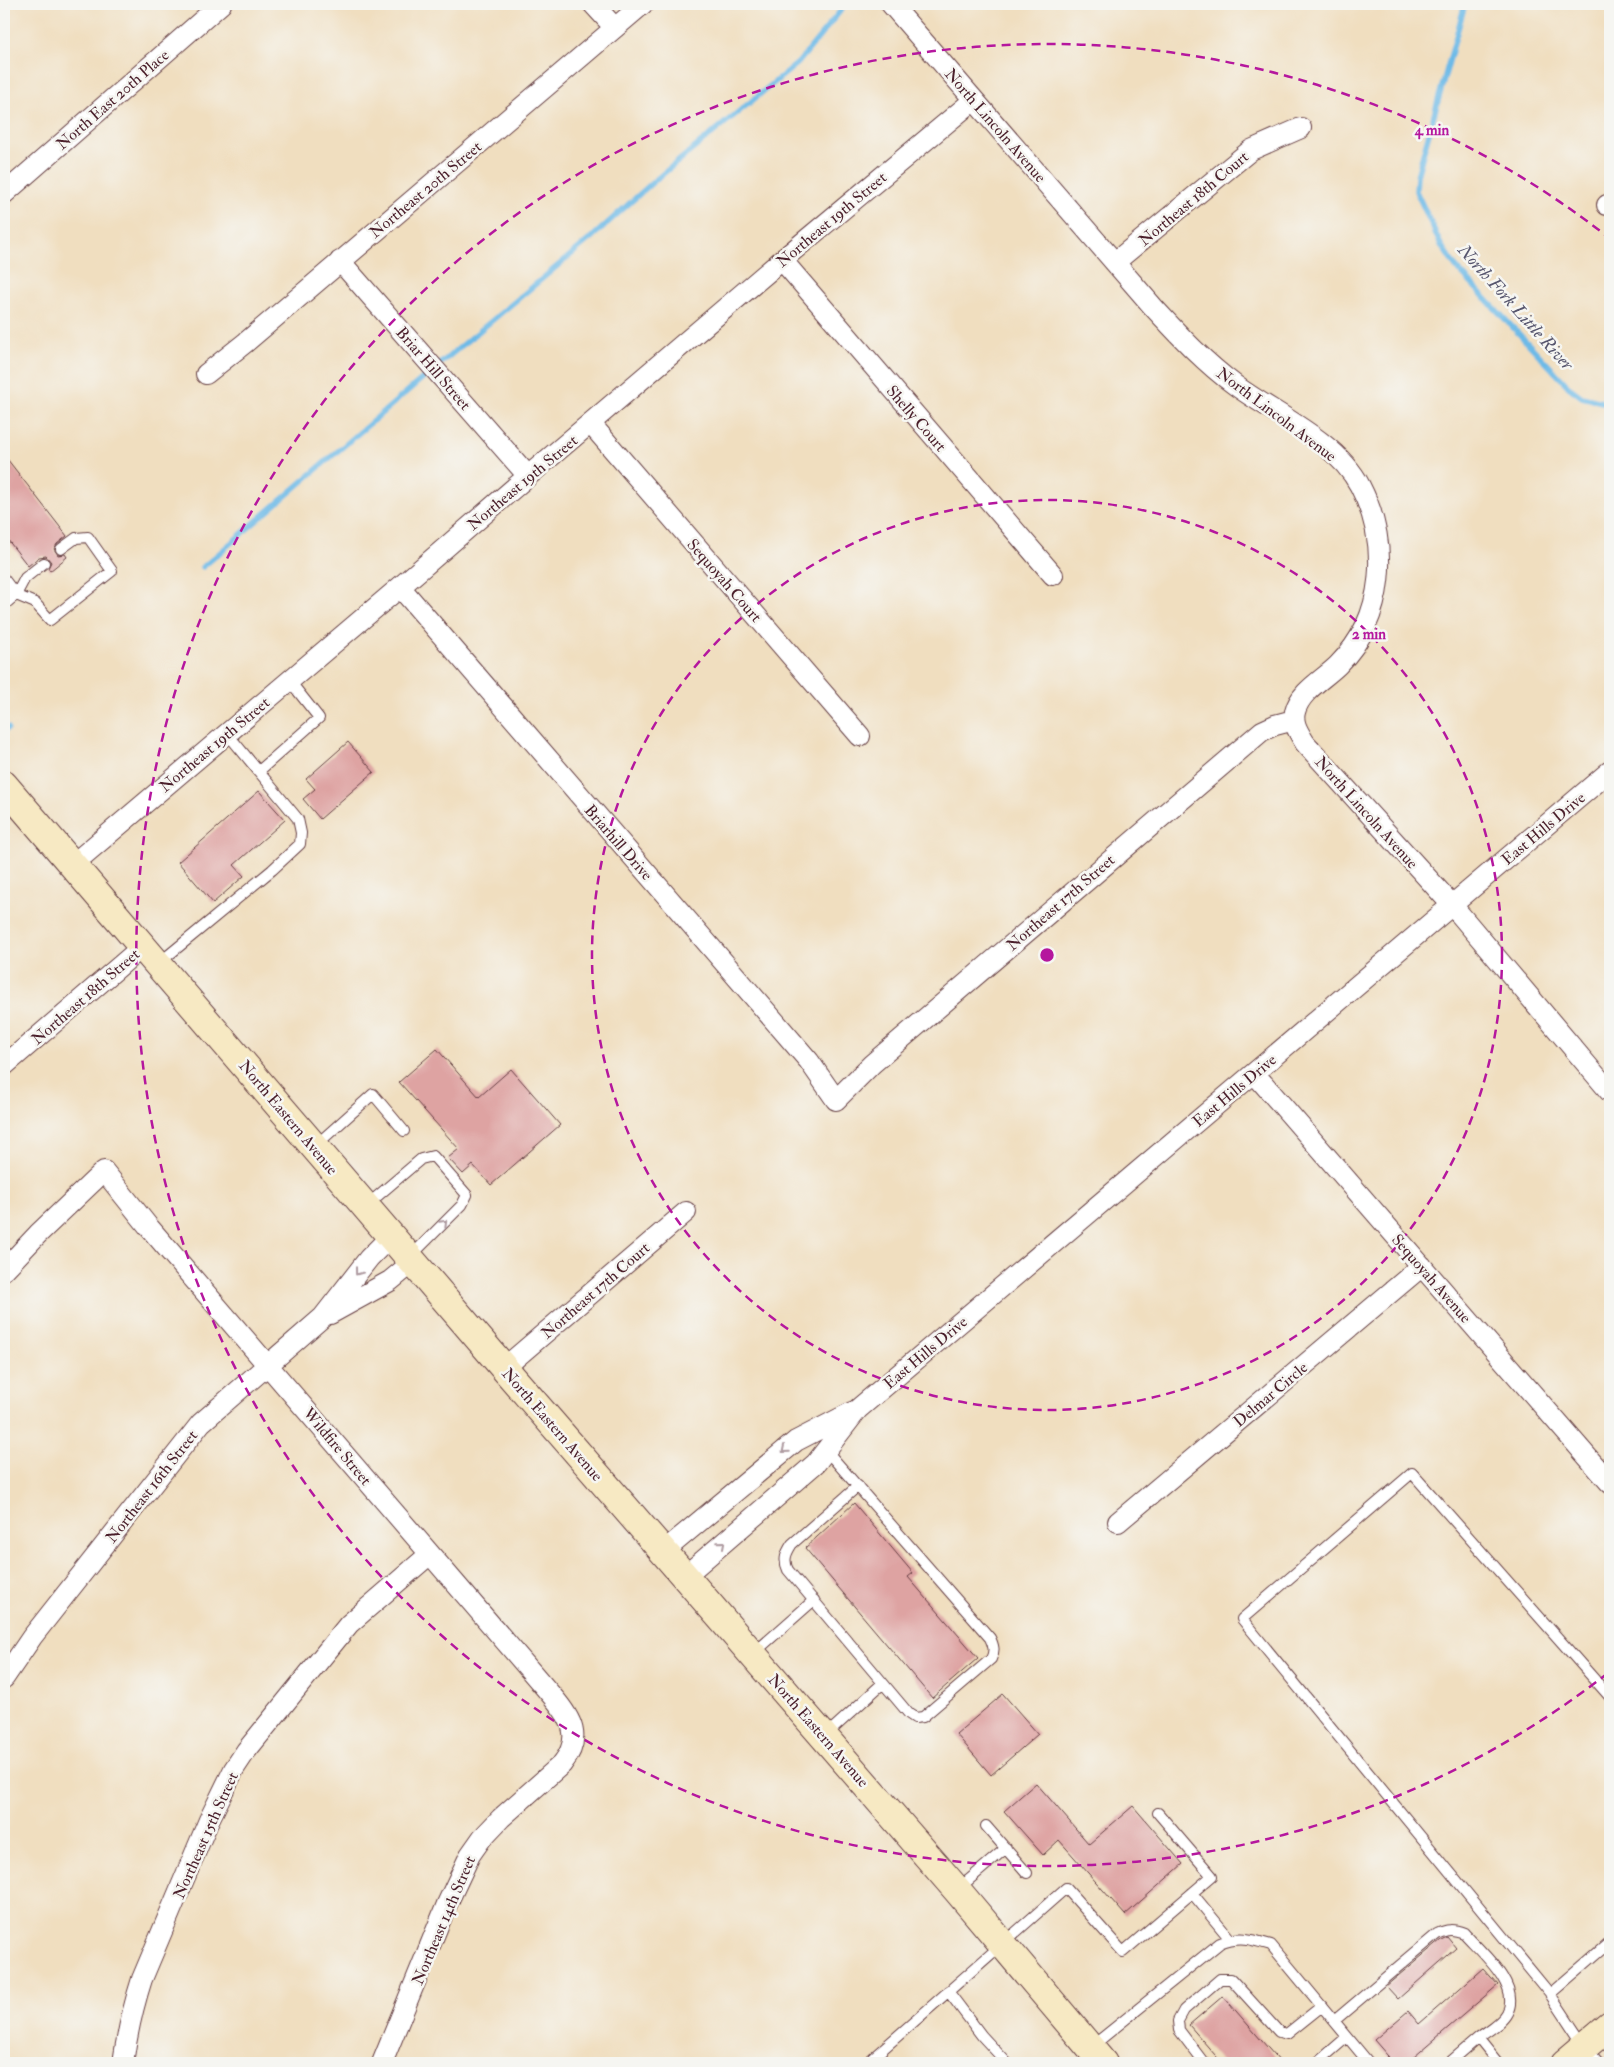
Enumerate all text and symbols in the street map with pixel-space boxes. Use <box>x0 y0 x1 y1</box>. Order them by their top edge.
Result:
street label: North East 20th Place <box>52 45 173 154</box>
street label: North Lincoln Avenue <box>940 64 1050 187</box>
text: 4 min <box>1414 121 1450 140</box>
street label: Northeast 20th Street <box>365 137 486 243</box>
street label: Northeast 18th Court <box>1135 147 1253 251</box>
street label: Northeast 19th Street <box>772 168 891 272</box>
water label: North Fork Little River <box>1452 239 1579 376</box>
street label: Briar Hill Street <box>392 323 475 414</box>
street label: North Lincoln Avenue <box>1213 363 1340 467</box>
street label: Shelly Court <box>882 381 950 456</box>
street label: Northeast 19th Street <box>463 431 582 535</box>
street label: Sequoyah Court <box>683 535 766 626</box>
text: 2 min <box>1352 625 1386 644</box>
street label: Northeast 19th Street <box>155 693 274 797</box>
street label: North Lincoln Avenue <box>1310 752 1422 873</box>
street label: East Hills Drive <box>1498 788 1590 870</box>
street label: Briarhill Drive <box>580 801 657 885</box>
street label: Northeast 17th Street <box>1002 850 1119 955</box>
street label: Northeast 18th Street <box>27 944 144 1049</box>
centre of rings <box>1038 946 1056 964</box>
street label: East Hills Drive <box>1189 1050 1281 1132</box>
street label: North Eastern Avenue <box>234 1056 342 1179</box>
one-way arrow <box>438 1220 447 1229</box>
street label: Sequoyah Avenue <box>1387 1230 1476 1328</box>
street label: Northeast 17th Court <box>537 1238 654 1343</box>
one-way arrow <box>355 1266 364 1276</box>
street label: East Hills Drive <box>880 1312 972 1394</box>
street label: Delmar Circle <box>1229 1358 1312 1432</box>
street label: North Eastern Avenue <box>497 1364 607 1486</box>
street label: Wildfire Street <box>298 1403 376 1490</box>
street label: Northeast 16th Street <box>102 1426 202 1547</box>
one-way arrow <box>782 1444 791 1452</box>
one-way arrow <box>717 1541 726 1550</box>
street label: North Eastern Avenue <box>763 1670 873 1792</box>
street label: Northeast 15th Street <box>169 1769 243 1902</box>
street label: Northeast 14th Street <box>408 1853 480 1988</box>

